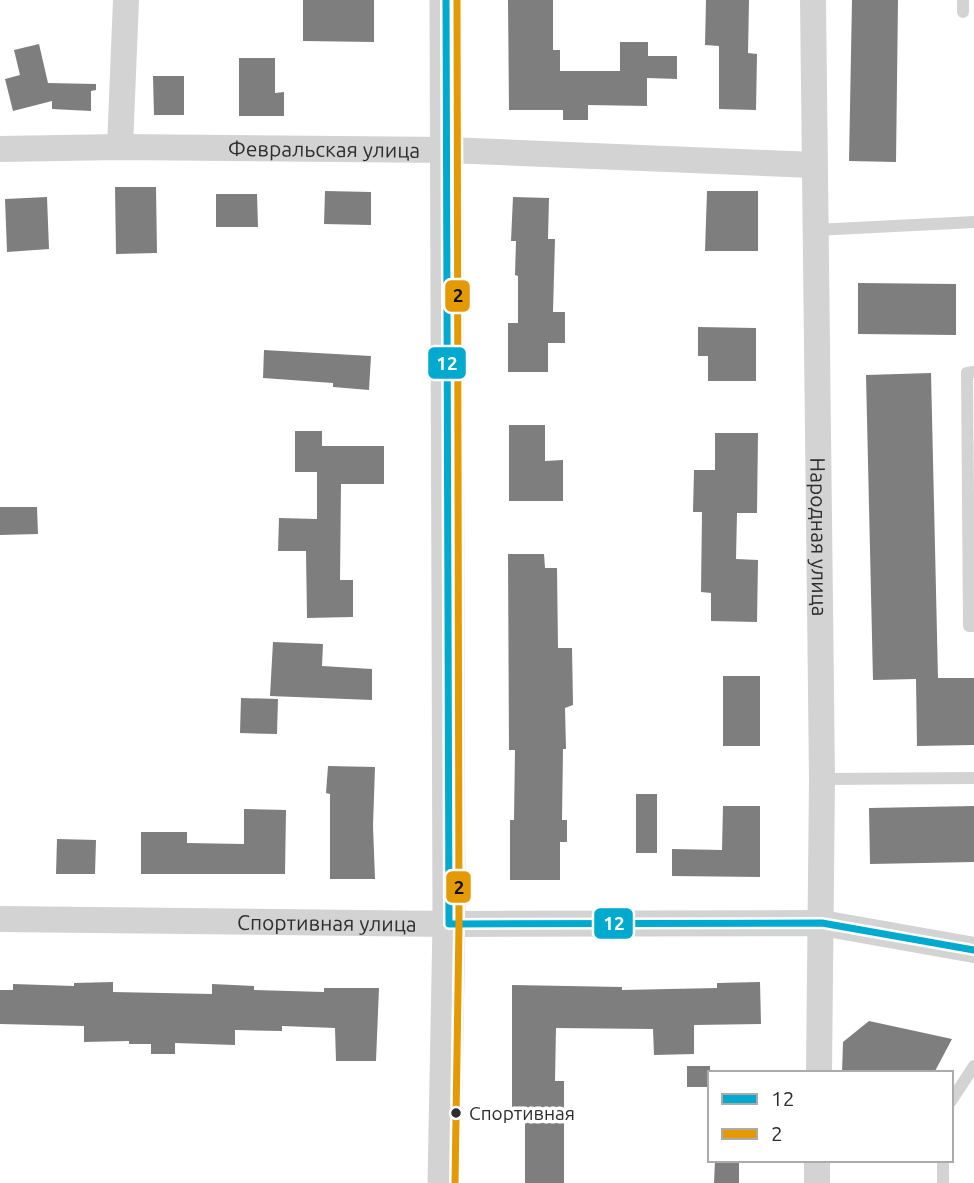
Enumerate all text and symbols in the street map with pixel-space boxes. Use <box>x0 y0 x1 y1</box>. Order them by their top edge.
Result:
street label: Февральская улица <box>228 136 420 162</box>
line badge: 2 <box>444 279 471 313</box>
text: 2 <box>453 284 463 306</box>
line badge: 12 <box>427 346 467 380</box>
text: 12 <box>436 352 458 374</box>
street label: Народная улица <box>806 457 832 617</box>
line badge: 2 <box>445 870 472 904</box>
text: 2 <box>454 876 464 898</box>
line badge: 12 <box>593 907 634 940</box>
street label: Спортивная улица <box>237 910 417 936</box>
text: 12 <box>603 912 625 934</box>
legend <box>708 1071 953 1162</box>
text: 12 <box>771 1086 795 1110</box>
place label: Спортивная <box>469 1102 575 1124</box>
marker: Спортивная <box>449 1106 463 1120</box>
text: 2 <box>771 1121 783 1145</box>

